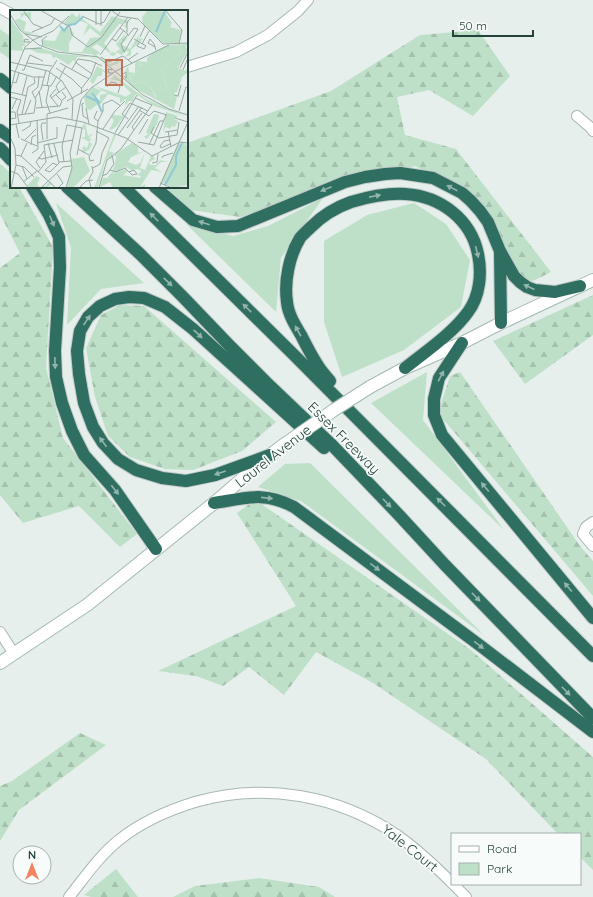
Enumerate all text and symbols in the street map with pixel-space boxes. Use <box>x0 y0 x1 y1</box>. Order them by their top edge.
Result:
inset map <box>10 10 188 188</box>
scale bar <box>453 12 533 38</box>
text: 50 m <box>459 18 487 33</box>
one-way arrow <box>446 184 457 191</box>
one-way arrow <box>321 186 332 192</box>
one-way arrow <box>369 193 381 199</box>
one-way arrow <box>149 212 159 222</box>
one-way arrow <box>49 215 55 227</box>
one-way arrow <box>198 220 210 226</box>
one-way arrow <box>475 246 481 258</box>
one-way arrow <box>163 277 173 287</box>
one-way arrow <box>523 284 535 290</box>
one-way arrow <box>242 303 252 313</box>
one-way arrow <box>83 314 91 325</box>
one-way arrow <box>295 325 302 337</box>
one-way arrow <box>193 329 203 339</box>
one-way arrow <box>52 357 58 370</box>
one-way arrow <box>438 370 444 382</box>
street label: Essex Freeway <box>304 398 384 478</box>
street label: Laurel Avenue <box>231 421 315 491</box>
one-way arrow <box>99 437 107 447</box>
one-way arrow <box>213 470 225 476</box>
one-way arrow <box>481 482 490 493</box>
one-way arrow <box>110 485 119 496</box>
one-way arrow <box>261 494 273 501</box>
one-way arrow <box>436 497 446 507</box>
one-way arrow <box>382 498 392 508</box>
one-way arrow <box>370 563 380 571</box>
one-way arrow <box>564 582 573 593</box>
one-way arrow <box>471 592 481 602</box>
one-way arrow <box>474 640 485 649</box>
one-way arrow <box>561 686 571 696</box>
street label: Yale Court <box>378 820 442 876</box>
legend <box>451 833 581 885</box>
text: Road <box>487 841 517 856</box>
north arrow <box>12 845 52 885</box>
text: N <box>28 848 36 862</box>
text: Park <box>487 861 512 876</box>

